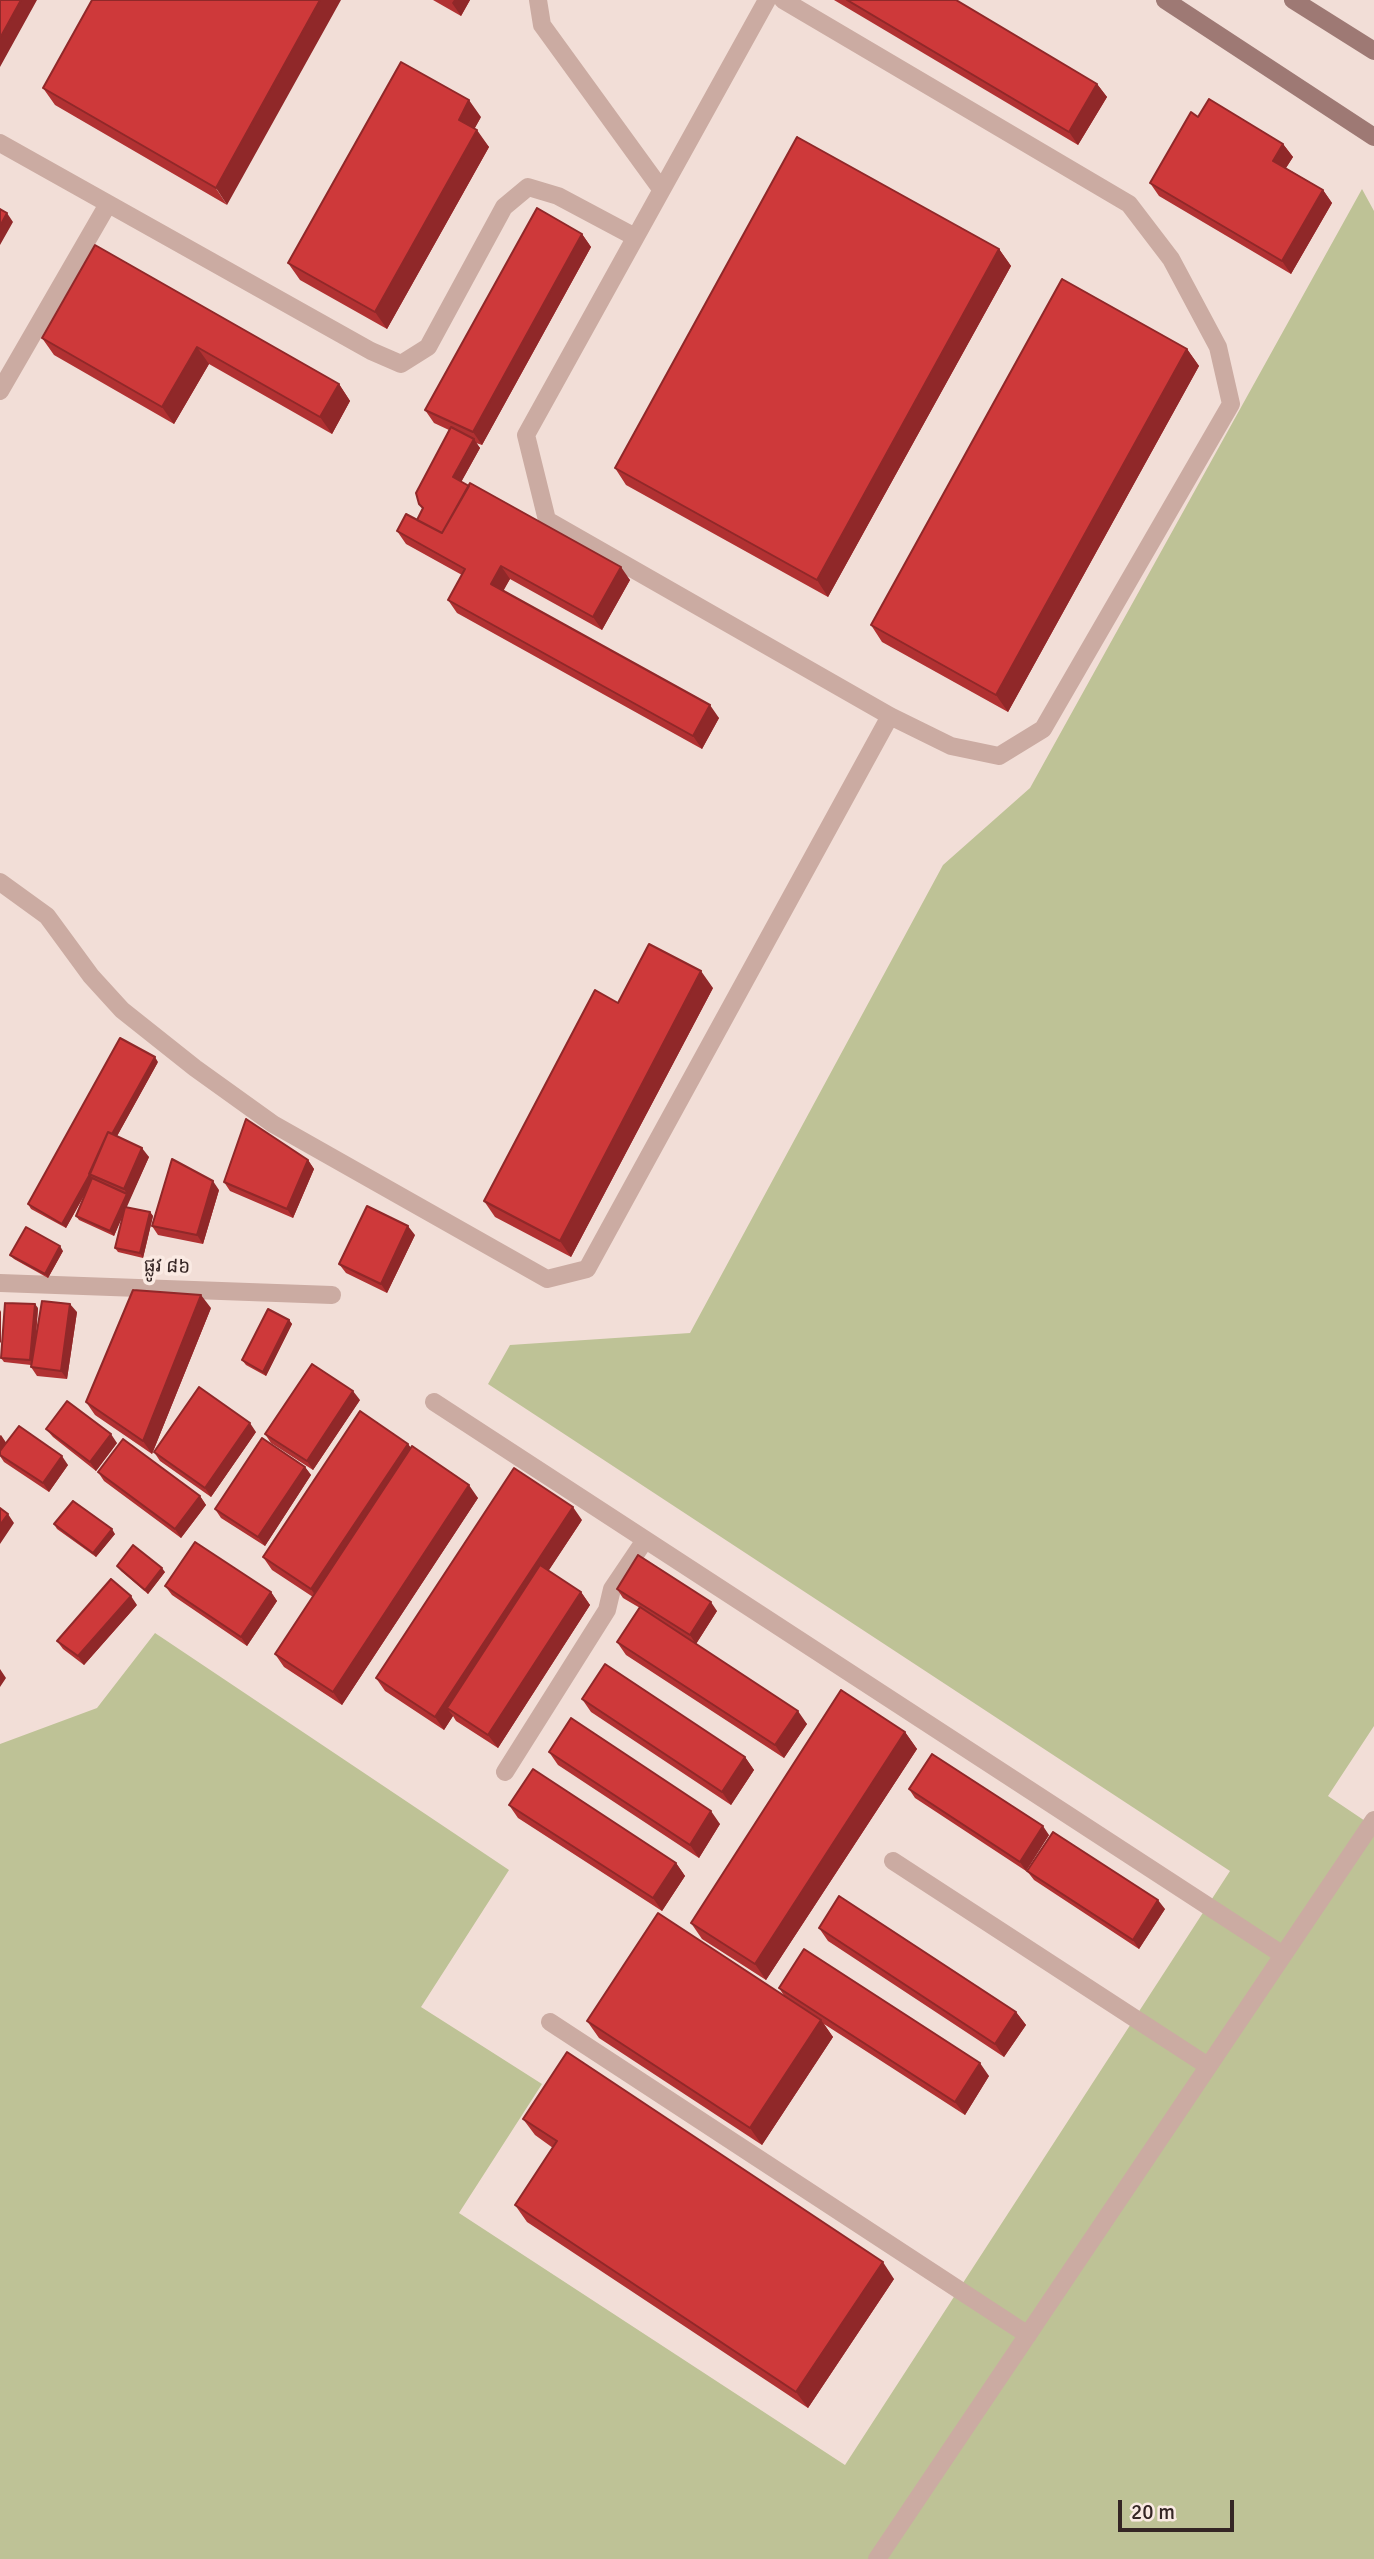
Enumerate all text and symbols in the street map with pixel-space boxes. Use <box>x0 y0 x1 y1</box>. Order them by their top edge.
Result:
street label: ផ្លូវ ៨៦ <box>143 1255 191 1279</box>
scale bar <box>1122 2486 1238 2530</box>
text: 20 m <box>1131 2499 1175 2525</box>

